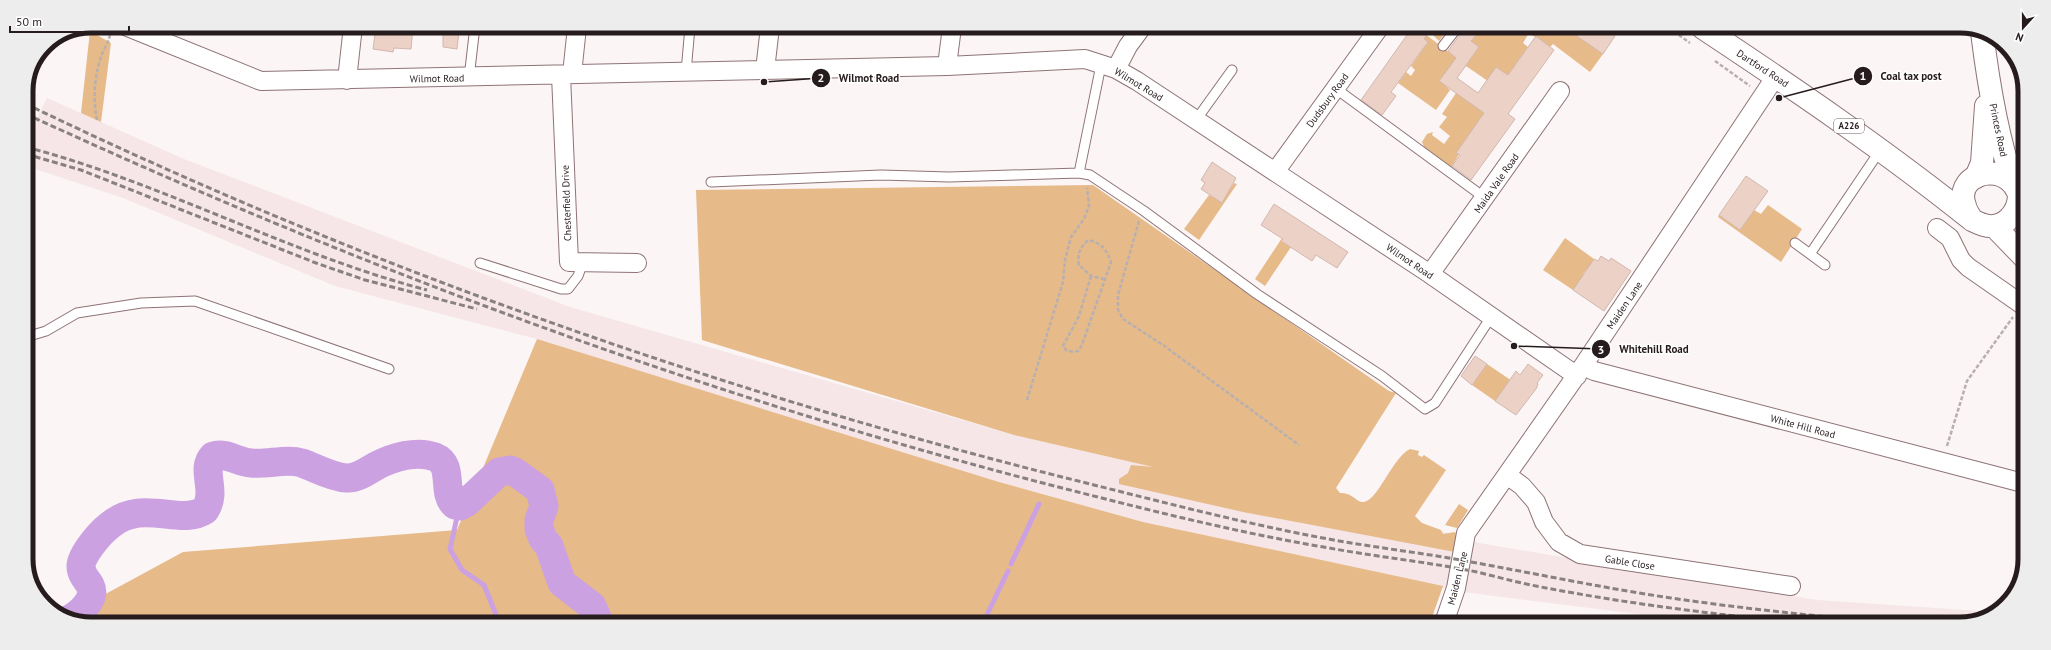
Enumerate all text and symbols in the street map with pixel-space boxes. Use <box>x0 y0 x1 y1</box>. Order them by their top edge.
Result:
scale bar <box>10 8 129 34</box>
north arrow <box>2003 8 2043 48</box>
text: 50 m <box>16 14 42 29</box>
text: N <box>2014 30 2025 45</box>
street label: Dartford Road <box>1734 47 1791 90</box>
callout: Coal tax post <box>1853 64 1950 87</box>
street label: Wilmot Road <box>1112 65 1165 104</box>
callout: Wilmot Road <box>811 66 907 89</box>
text: 1 <box>1860 68 1866 83</box>
text: Coal tax post <box>1881 69 1942 83</box>
text: 2 <box>818 70 824 85</box>
text: Wilmot Road <box>839 71 899 85</box>
street label: Dudsbury Road <box>1303 71 1351 130</box>
street label: Wilmot Road <box>410 72 464 85</box>
street label: Princes Road <box>1987 102 2011 158</box>
road number: A226 <box>1834 119 1864 133</box>
street label: Maida Vale Road <box>1471 151 1522 216</box>
street label: Chesterfield Drive <box>559 165 574 241</box>
street label: Wilmot Road <box>1383 241 1436 282</box>
street label: Maiden Lane <box>1604 279 1645 332</box>
callout: Whitehill Road <box>1591 338 1696 361</box>
text: 3 <box>1598 342 1604 357</box>
text: Whitehill Road <box>1619 342 1689 356</box>
street label: White Hill Road <box>1769 412 1837 441</box>
street label: Maiden Lane <box>1445 550 1470 606</box>
street label: Gable Close <box>1604 552 1656 573</box>

